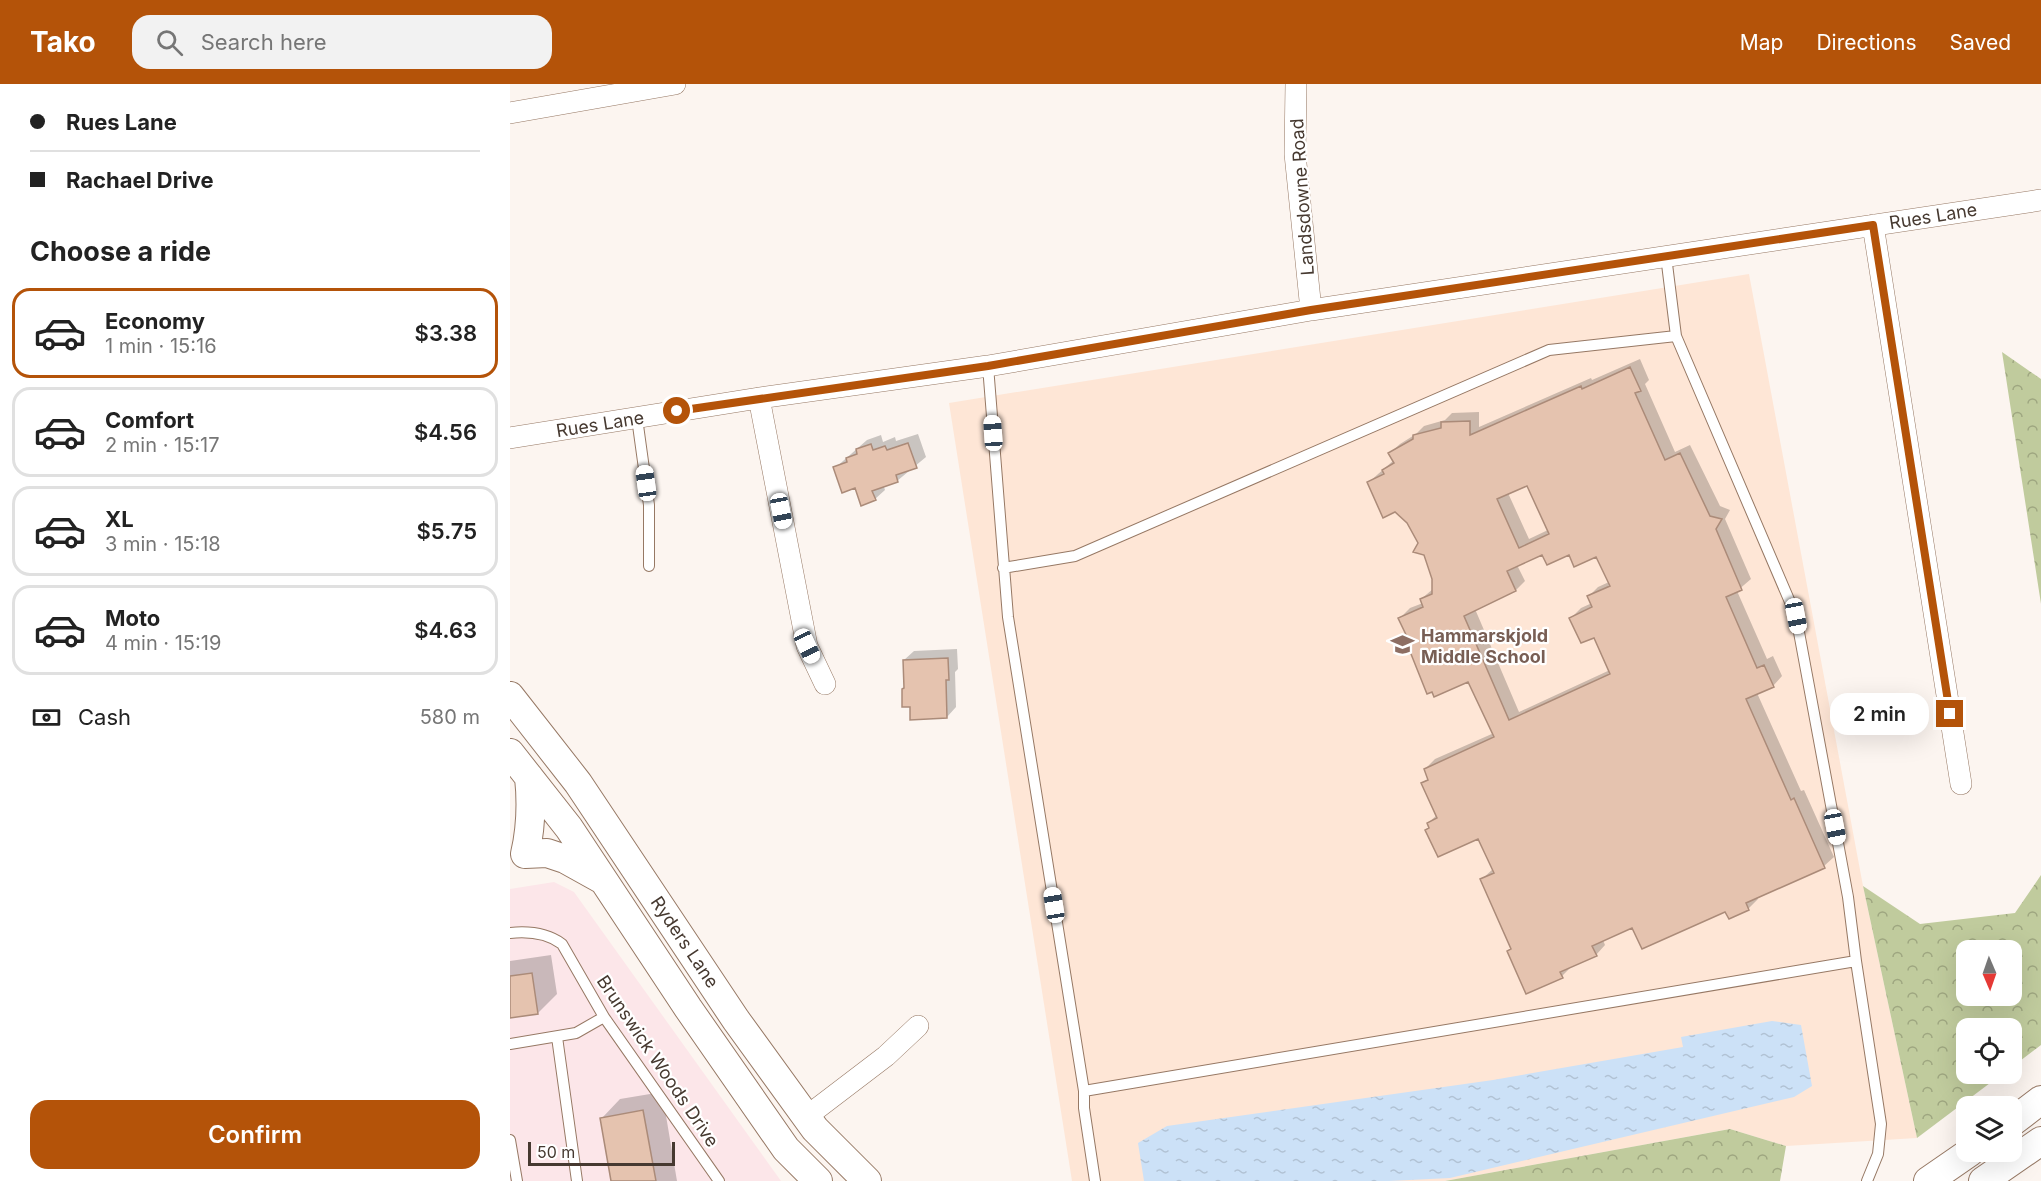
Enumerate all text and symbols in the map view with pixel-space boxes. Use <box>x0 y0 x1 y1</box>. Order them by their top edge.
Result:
search box <box>132 15 552 69</box>
text: Tako <box>30 25 96 59</box>
icon: search <box>153 26 186 59</box>
text: Search here <box>201 29 326 55</box>
text: Map <box>1740 30 1783 55</box>
text: Directions <box>1816 30 1917 55</box>
text: Saved <box>1950 30 2011 55</box>
text: Rues Lane <box>66 109 177 135</box>
street label: Landsdowne Road <box>1286 118 1318 276</box>
text: Rachael Drive <box>66 167 214 193</box>
street label: Rues Lane <box>1888 199 1978 233</box>
text: Choose a ride <box>30 235 211 268</box>
icon: car <box>33 306 87 360</box>
text: Economy <box>105 308 205 334</box>
text: $3.38 <box>415 320 477 346</box>
text: 1 min · 15:16 <box>105 334 217 358</box>
route start <box>663 397 690 424</box>
icon: car <box>33 405 87 459</box>
text: Comfort <box>105 407 194 433</box>
street label: Rues Lane <box>555 407 645 441</box>
car <box>983 414 1003 452</box>
text: $4.56 <box>414 419 477 445</box>
text: 2 min · 15:17 <box>105 433 220 457</box>
car <box>635 464 657 502</box>
car <box>769 492 793 530</box>
icon: car <box>33 504 87 558</box>
text: XL <box>105 506 134 532</box>
text: $5.75 <box>417 518 477 544</box>
text: 3 min · 15:18 <box>105 532 221 556</box>
car <box>1784 597 1808 635</box>
icon: car <box>33 603 87 657</box>
text: Moto <box>105 605 160 631</box>
text: $4.63 <box>414 617 477 643</box>
place label: Hammarskjold Middle School <box>1421 625 1548 667</box>
car <box>791 626 823 666</box>
text: 4 min · 15:19 <box>105 631 221 655</box>
school or university icon: Hammarskjold Middle School <box>1390 632 1416 658</box>
callout: 2 min <box>1830 693 1929 735</box>
route end <box>1936 700 1963 727</box>
icon: cash <box>30 701 63 734</box>
text: 2 min <box>1853 702 1906 726</box>
text: Cash <box>78 704 131 730</box>
text: 580 m <box>420 705 480 729</box>
car <box>1823 808 1847 846</box>
car <box>1042 886 1066 924</box>
street label: Ryders Lane <box>647 892 723 992</box>
north arrow <box>1956 940 2022 1006</box>
map controls <box>1956 940 2022 1162</box>
street label: Brunswick Woods Drive <box>593 971 723 1151</box>
button: locate <box>1956 1018 2022 1084</box>
button: layers <box>1956 1096 2022 1162</box>
button: Confirm <box>30 1100 480 1169</box>
scale bar <box>528 1139 675 1166</box>
text: 50 m <box>537 1142 575 1162</box>

